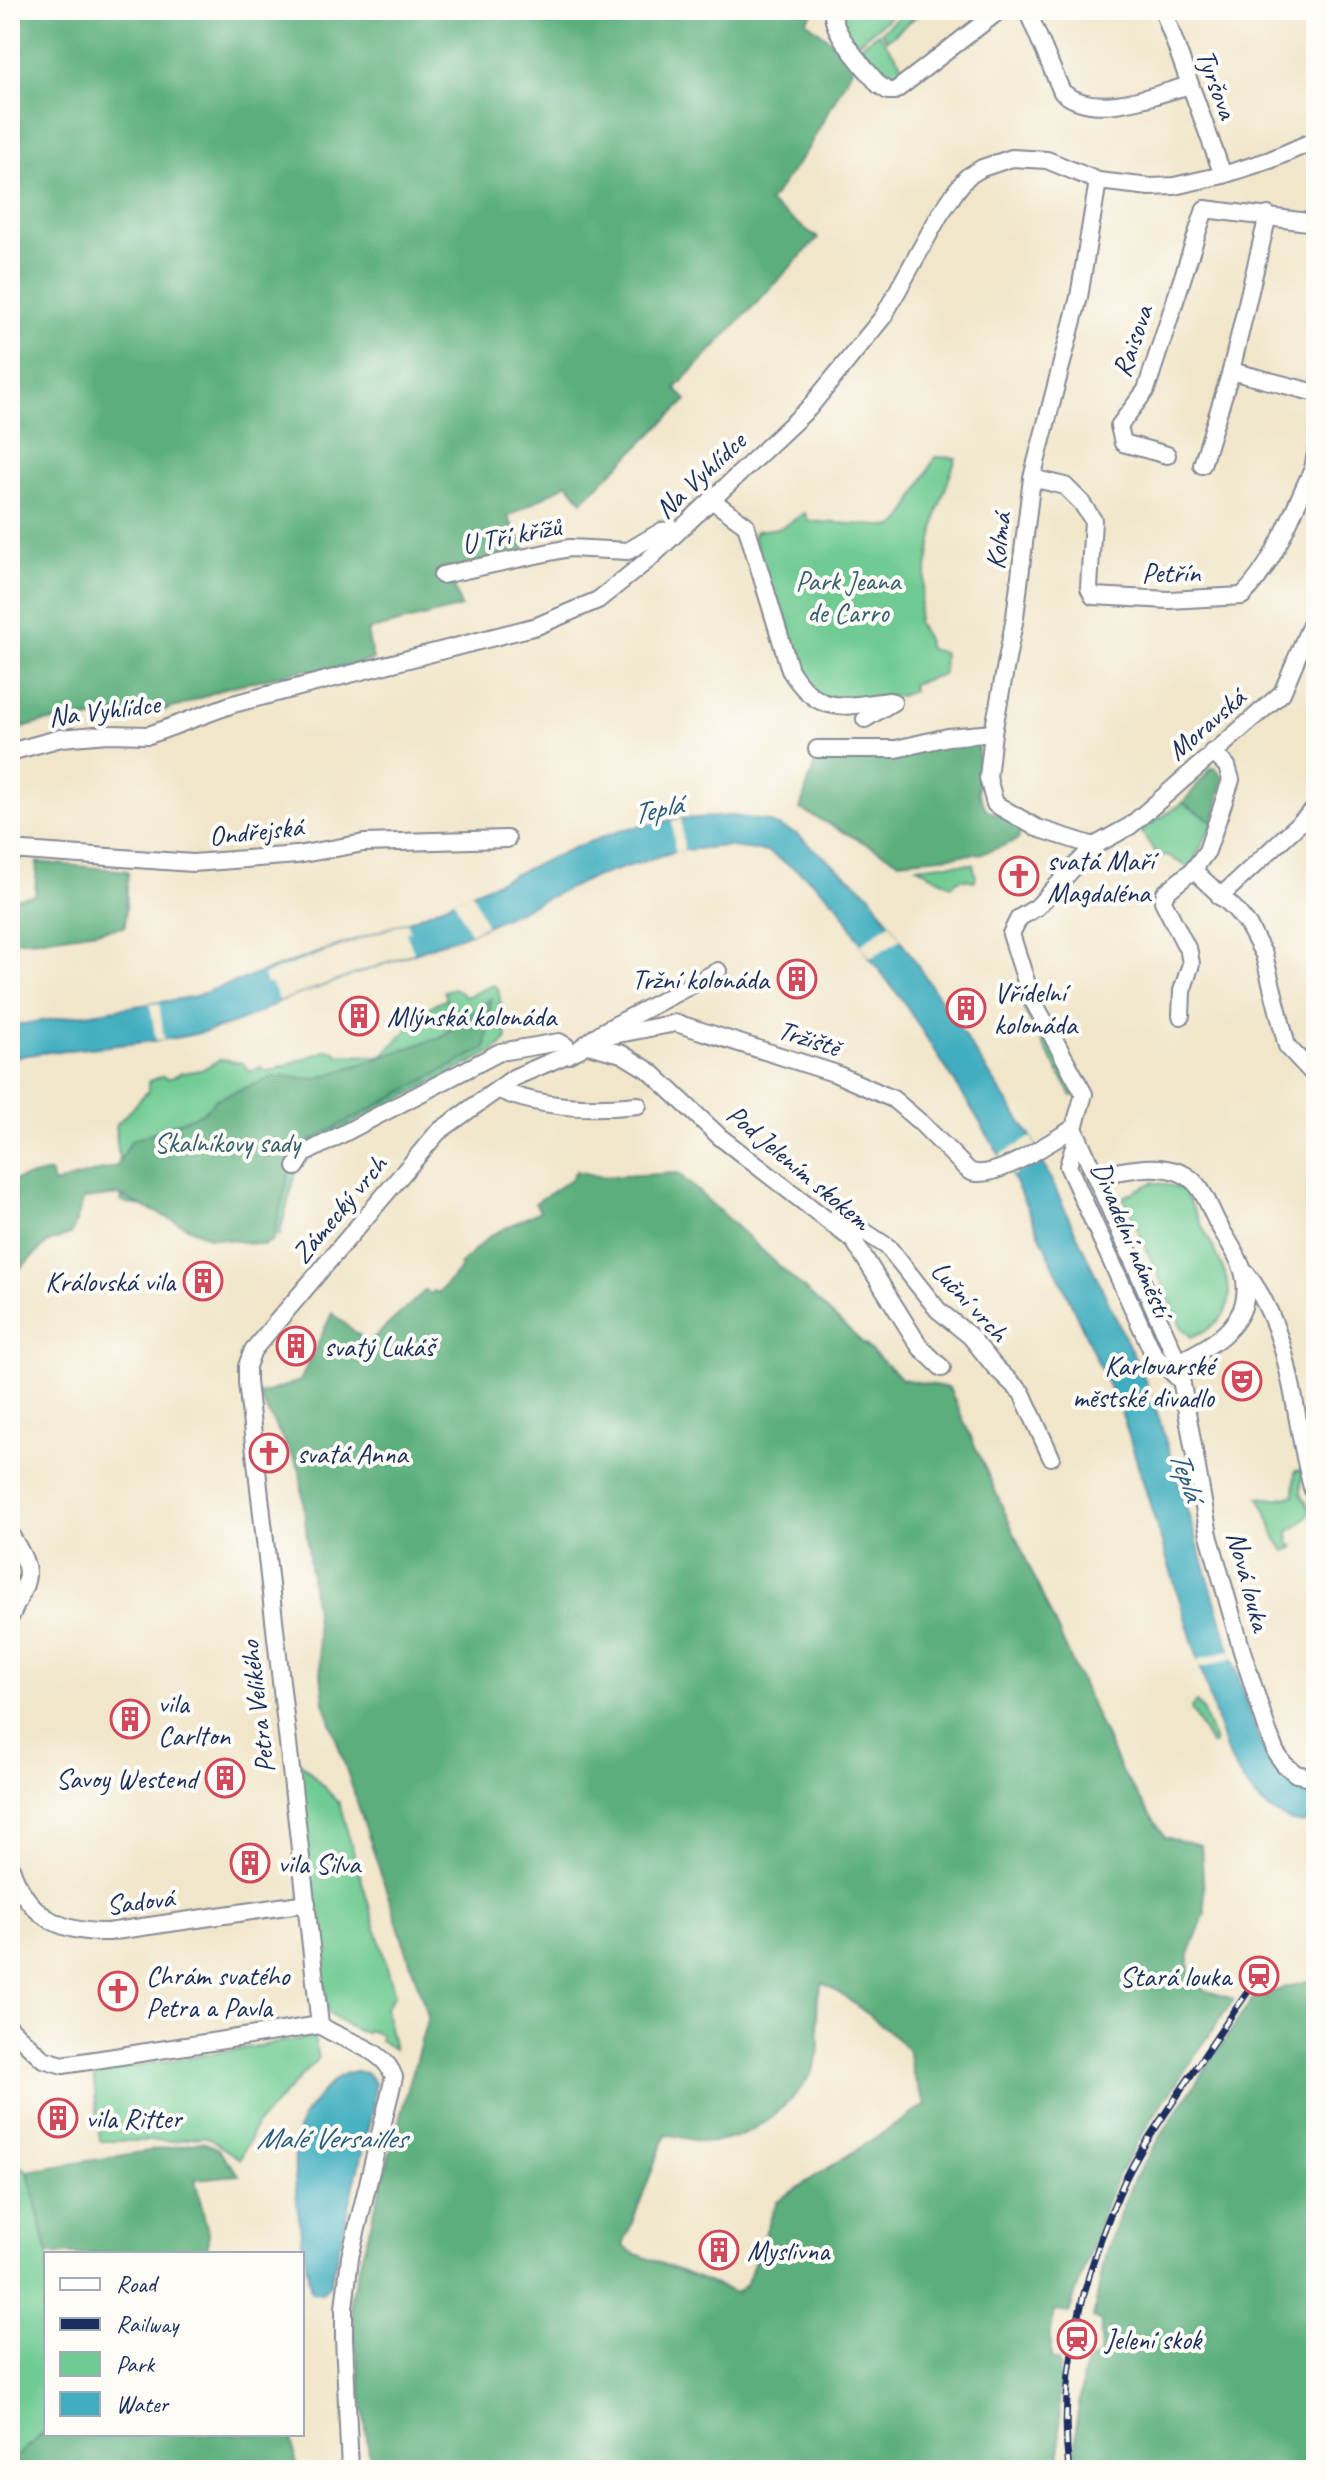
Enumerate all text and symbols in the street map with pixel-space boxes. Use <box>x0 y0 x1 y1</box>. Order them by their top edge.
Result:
street label: Tyršova <box>1188 45 1246 125</box>
street label: Raisova <box>1104 299 1161 381</box>
street label: Na Vyhlídce <box>647 423 754 526</box>
street label: U Tří křížů <box>459 508 565 562</box>
street label: Kolmá <box>977 508 1019 571</box>
street label: Petřín <box>1142 555 1202 590</box>
park label: Park Jeana de Carro <box>795 563 902 630</box>
street label: Moravská <box>1160 679 1255 768</box>
street label: Na Vyhlídce <box>46 686 163 734</box>
water label: Teplá <box>628 784 692 833</box>
street label: Ondřejská <box>207 808 308 853</box>
place label: svatá Maří Magdaléna <box>1047 843 1160 910</box>
church icon: svatá Maří Magdaléna <box>998 855 1040 897</box>
building icon: Tržní kolonáda <box>776 958 818 1000</box>
place label: Tržní kolonáda <box>632 962 771 997</box>
place label: Vřídelní kolonáda <box>994 975 1079 1042</box>
building icon: Vřídelní kolonáda <box>945 987 987 1029</box>
building icon: Mlýnská kolonáda <box>338 995 380 1037</box>
place label: Mlýnská kolonáda <box>387 999 558 1034</box>
street label: Tržiště <box>774 1012 848 1066</box>
street label: Pod Jelením skokem <box>720 1096 880 1239</box>
park label: Skalníkovy sady <box>154 1125 303 1160</box>
street label: Zámecký vrch <box>284 1146 396 1270</box>
street label: Divadelní náměstí <box>1084 1156 1183 1327</box>
street label: Luční vrch <box>924 1253 1018 1350</box>
building icon: Královská vila <box>182 1260 224 1302</box>
place label: Královská vila <box>45 1264 177 1299</box>
building icon: svatý Lukáš <box>275 1325 317 1367</box>
place label: svatý Lukáš <box>324 1329 439 1364</box>
place label: Karlovarské městské divadlo <box>1072 1348 1218 1415</box>
theatre icon: Karlovarské městské divadlo <box>1221 1360 1263 1402</box>
church icon: svatá Anna <box>248 1432 290 1474</box>
place label: svatá Anna <box>297 1436 409 1471</box>
water label: Teplá <box>1161 1445 1215 1511</box>
street label: Nová louka <box>1219 1527 1280 1637</box>
street label: Petra Velikého <box>231 1637 282 1775</box>
place label: vila Carlton <box>158 1686 231 1753</box>
building icon: vila Carlton <box>109 1698 151 1740</box>
building icon: Savoy Westend <box>204 1757 246 1799</box>
place label: Savoy Westend <box>56 1761 201 1796</box>
building icon: vila Silva <box>229 1842 271 1884</box>
place label: vila Silva <box>278 1846 362 1881</box>
street label: Sadová <box>104 1879 179 1923</box>
station icon: Stará louka <box>1238 1955 1280 1997</box>
place label: Chrám svatého Petra a Pavla <box>146 1958 291 2025</box>
place label: Stará louka <box>1120 1959 1234 1994</box>
church icon: Chrám svatého Petra a Pavla <box>97 1970 139 2012</box>
building icon: vila Ritter <box>37 2097 79 2139</box>
place label: vila Ritter <box>86 2101 183 2136</box>
water label: Malé Versailles <box>256 2119 410 2157</box>
building icon: Myslivna <box>698 2229 740 2271</box>
place label: Myslivna <box>747 2233 831 2268</box>
legend <box>44 2252 304 2436</box>
text: Road <box>116 2269 160 2299</box>
text: Railway <box>116 2309 180 2339</box>
station icon: Jelení skok <box>1056 2318 1098 2360</box>
place label: Jelení skok <box>1103 2322 1203 2357</box>
text: Park <box>116 2349 156 2379</box>
text: Water <box>116 2389 171 2419</box>

